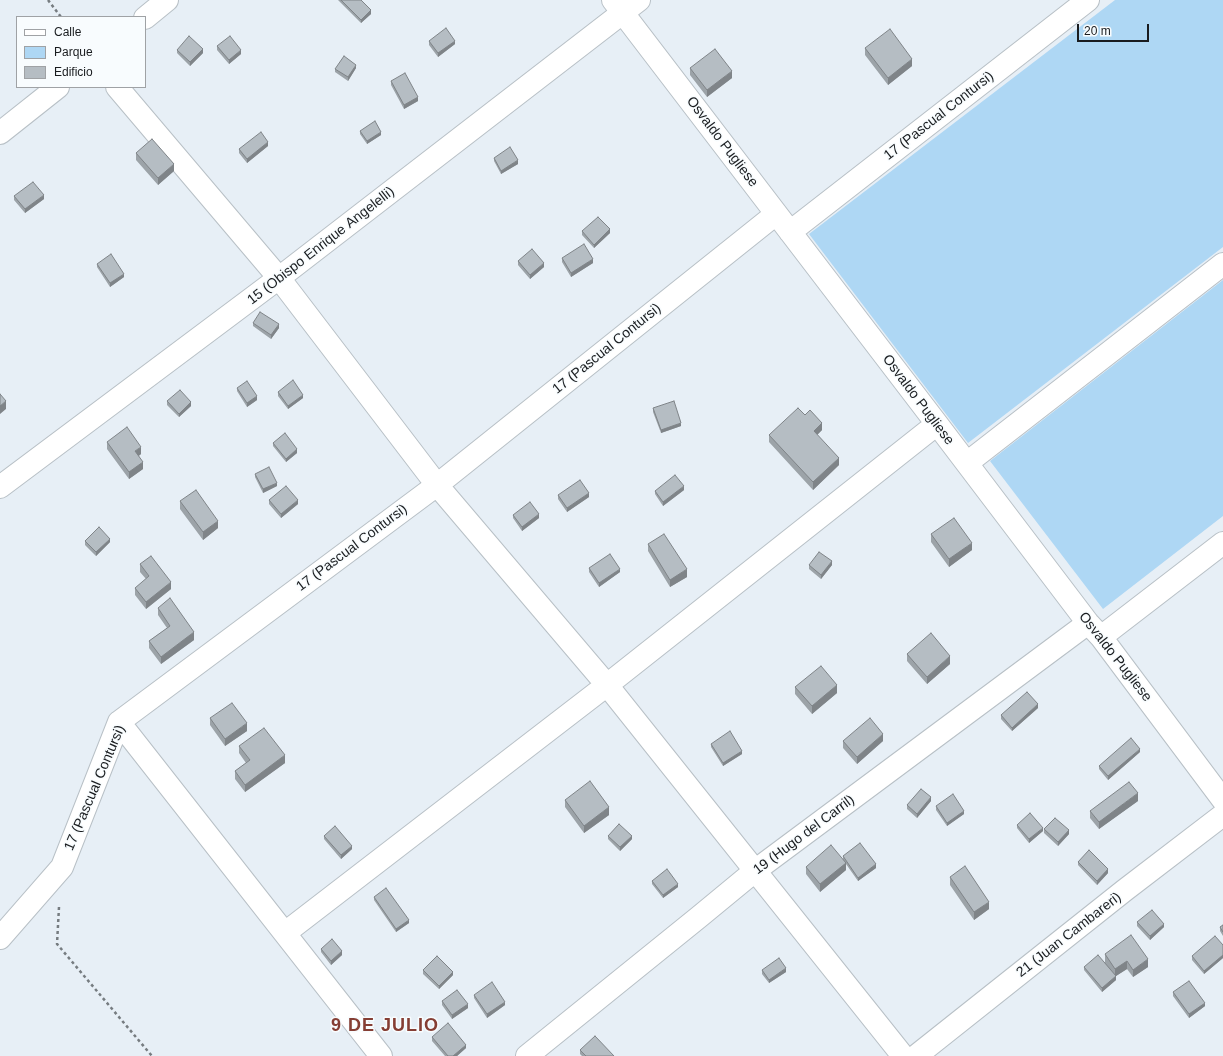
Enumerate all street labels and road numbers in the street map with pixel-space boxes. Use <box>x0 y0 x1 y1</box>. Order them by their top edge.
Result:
street label: 17 (Pascual Contursi) <box>881 68 997 164</box>
street label: Osvaldo Pugliese <box>683 93 761 191</box>
street label: 15 (Obispo Enrique Angelelli) <box>244 183 398 309</box>
street label: 17 (Pascual Contursi) <box>549 300 665 398</box>
street label: Osvaldo Pugliese <box>879 351 957 449</box>
street label: 17 (Pascual Contursi) <box>293 501 411 595</box>
street label: Osvaldo Pugliese <box>1075 609 1155 705</box>
street label: 17 (Pascual Contursi) <box>61 723 129 853</box>
street label: 19 (Hugo del Carril) <box>750 792 858 878</box>
street label: 21 (Juan Cambareri) <box>1013 889 1125 981</box>

